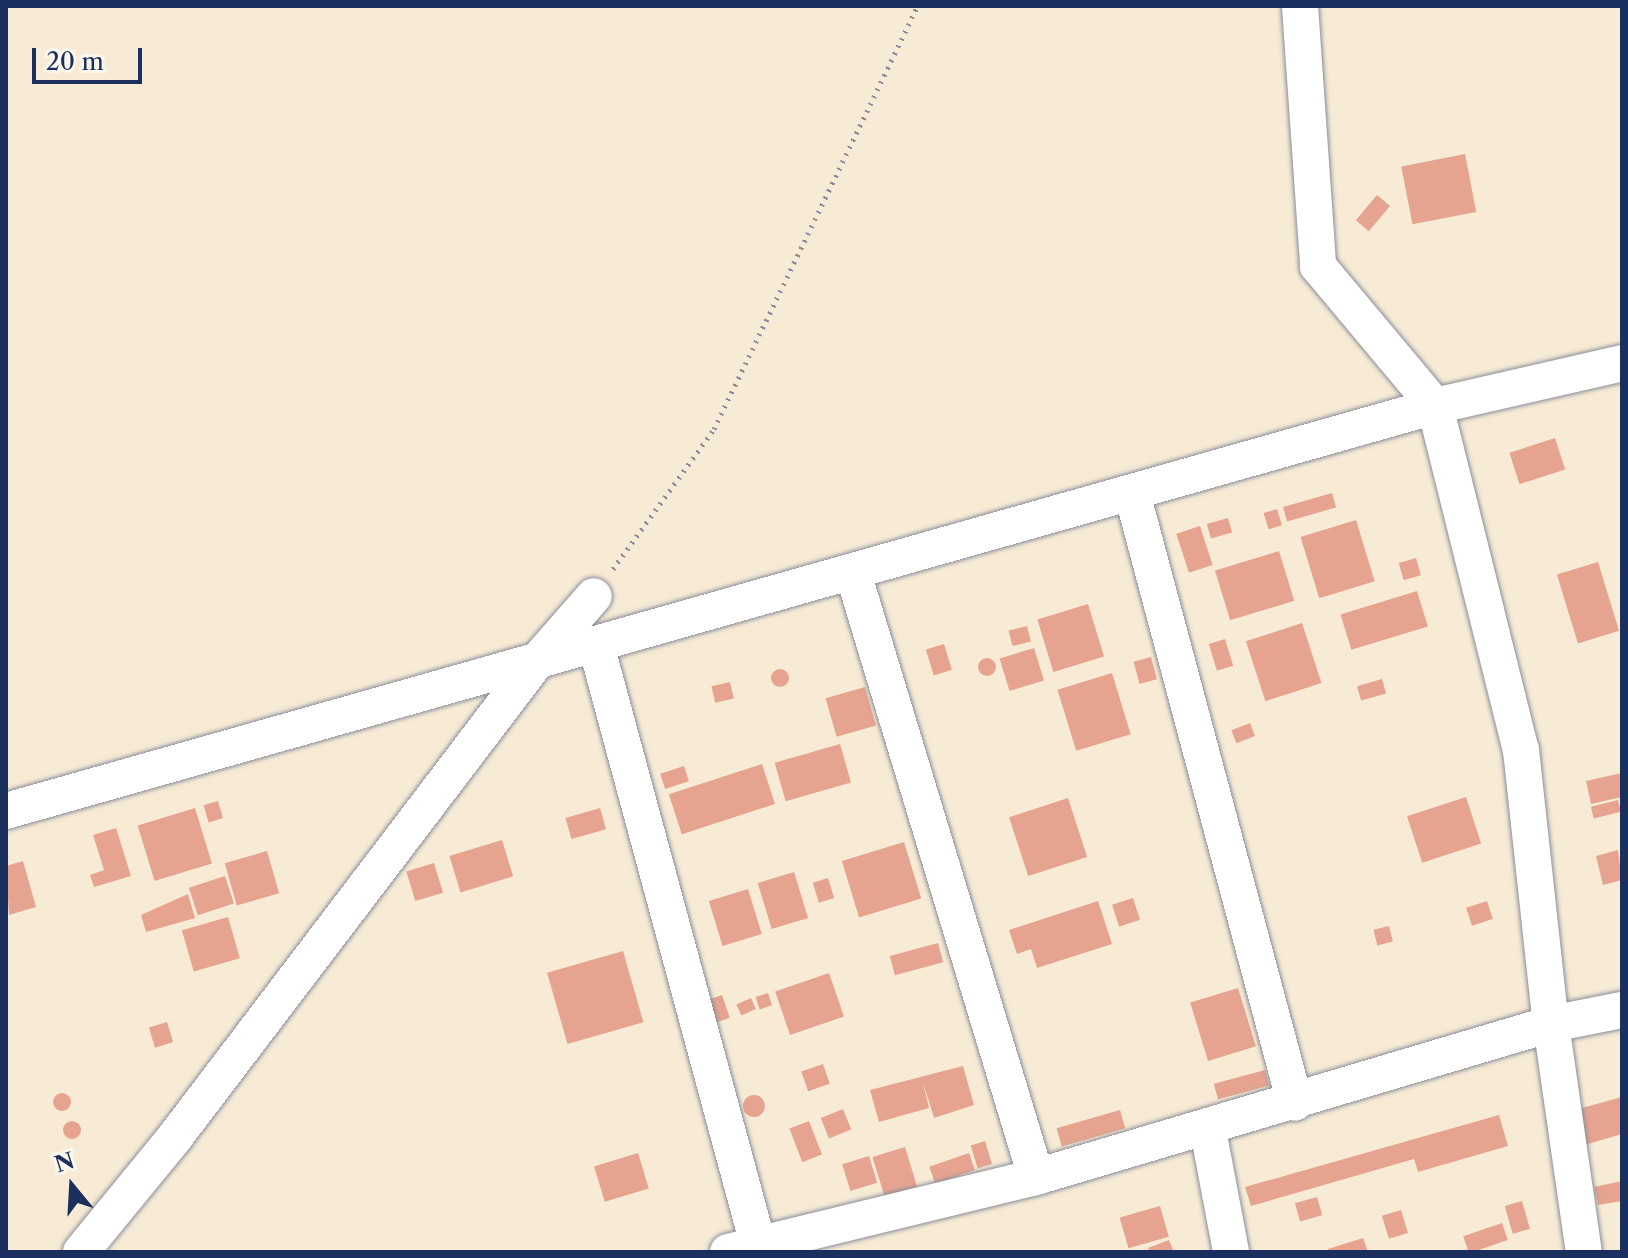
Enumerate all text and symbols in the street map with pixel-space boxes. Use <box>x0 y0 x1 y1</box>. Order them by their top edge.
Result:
scale bar <box>36 32 146 82</box>
text: 20 m <box>46 47 104 76</box>
north arrow <box>32 1146 112 1226</box>
text: N <box>51 1147 78 1178</box>

